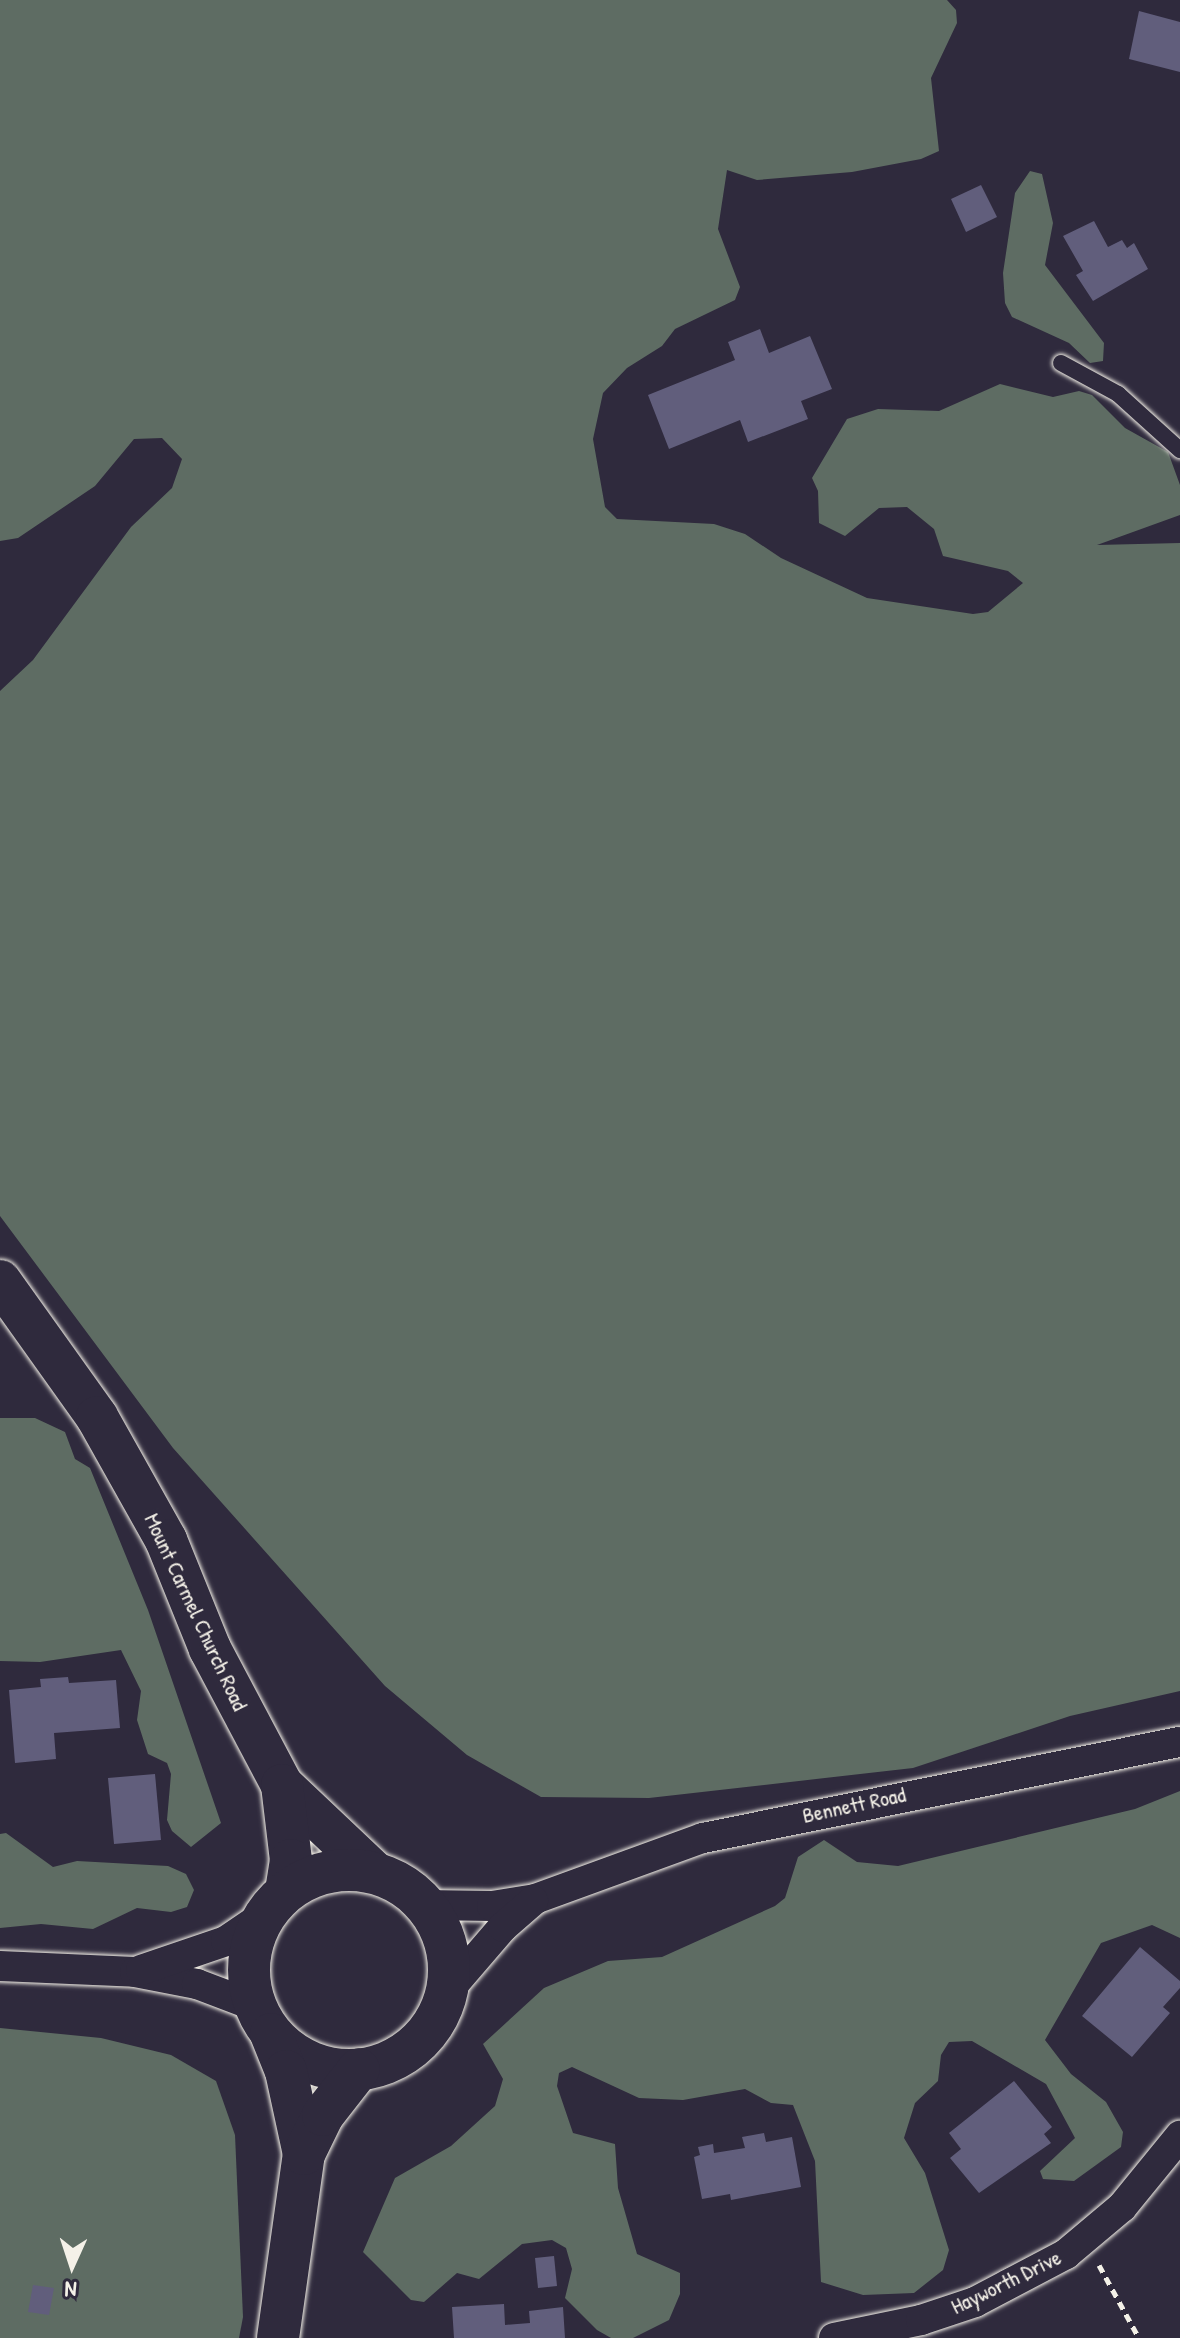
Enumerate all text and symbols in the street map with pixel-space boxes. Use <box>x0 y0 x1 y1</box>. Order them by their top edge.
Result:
street label: Mount Carmel Church Road <box>139 1509 253 1715</box>
street label: Bennett Road <box>800 1781 908 1829</box>
north arrow <box>32 2226 112 2306</box>
street label: Hayworth Drive <box>947 2244 1065 2320</box>
text: N <box>64 2275 77 2305</box>

